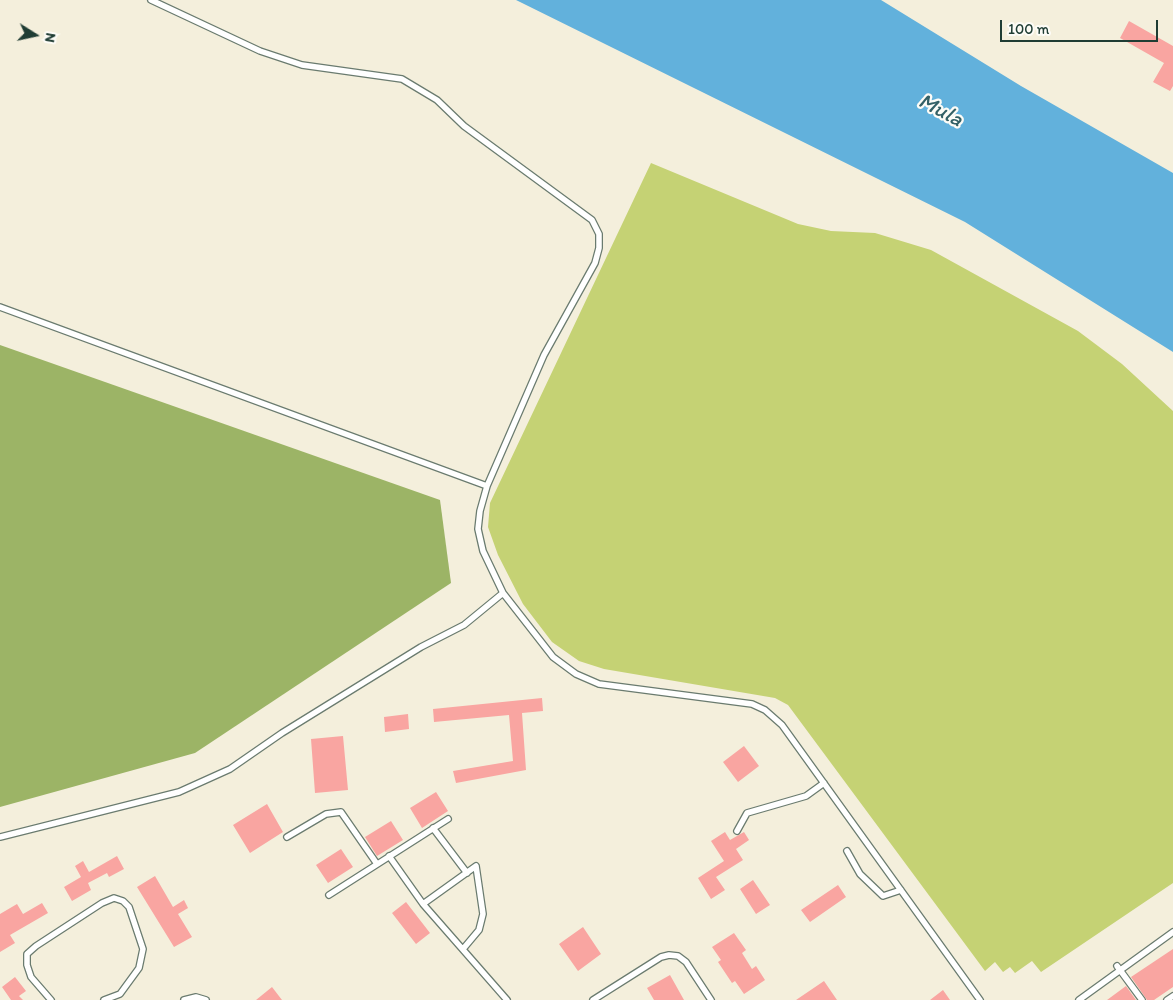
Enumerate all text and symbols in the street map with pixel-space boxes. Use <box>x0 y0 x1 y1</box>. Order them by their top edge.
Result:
north arrow <box>10 10 60 60</box>
scale bar <box>1003 10 1160 42</box>
text: 100 m <box>1008 20 1049 38</box>
text: N <box>41 32 59 44</box>
water label: Mula <box>913 88 967 134</box>

